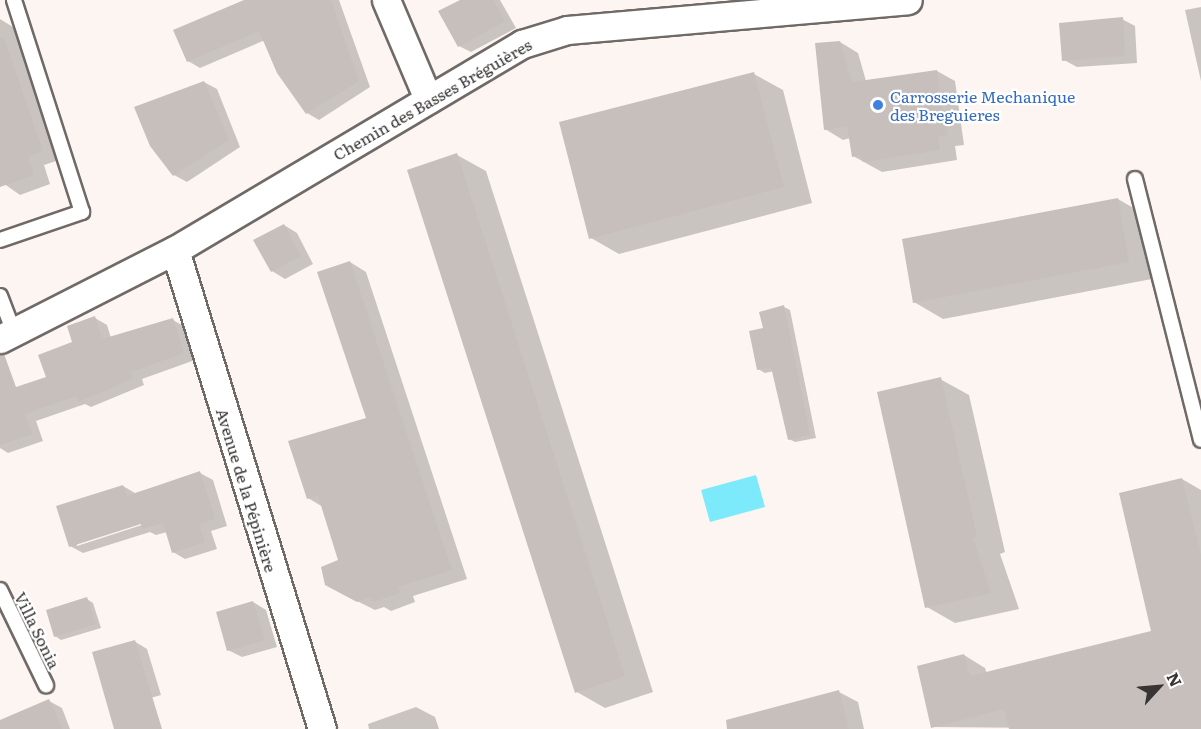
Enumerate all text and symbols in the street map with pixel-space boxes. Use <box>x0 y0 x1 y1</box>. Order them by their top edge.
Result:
street label: Chemin des Basses Bréguières <box>329 34 535 164</box>
place label: Carrosserie Mechanique des Breguieres <box>890 86 1075 124</box>
marker: Carrosserie Mechanique des Breguieres <box>871 98 885 112</box>
street label: Avenue de la Pépinière <box>213 406 281 574</box>
street label: Villa Sonia <box>11 589 65 671</box>
north arrow <box>1129 657 1189 717</box>
text: N <box>1161 668 1189 690</box>

